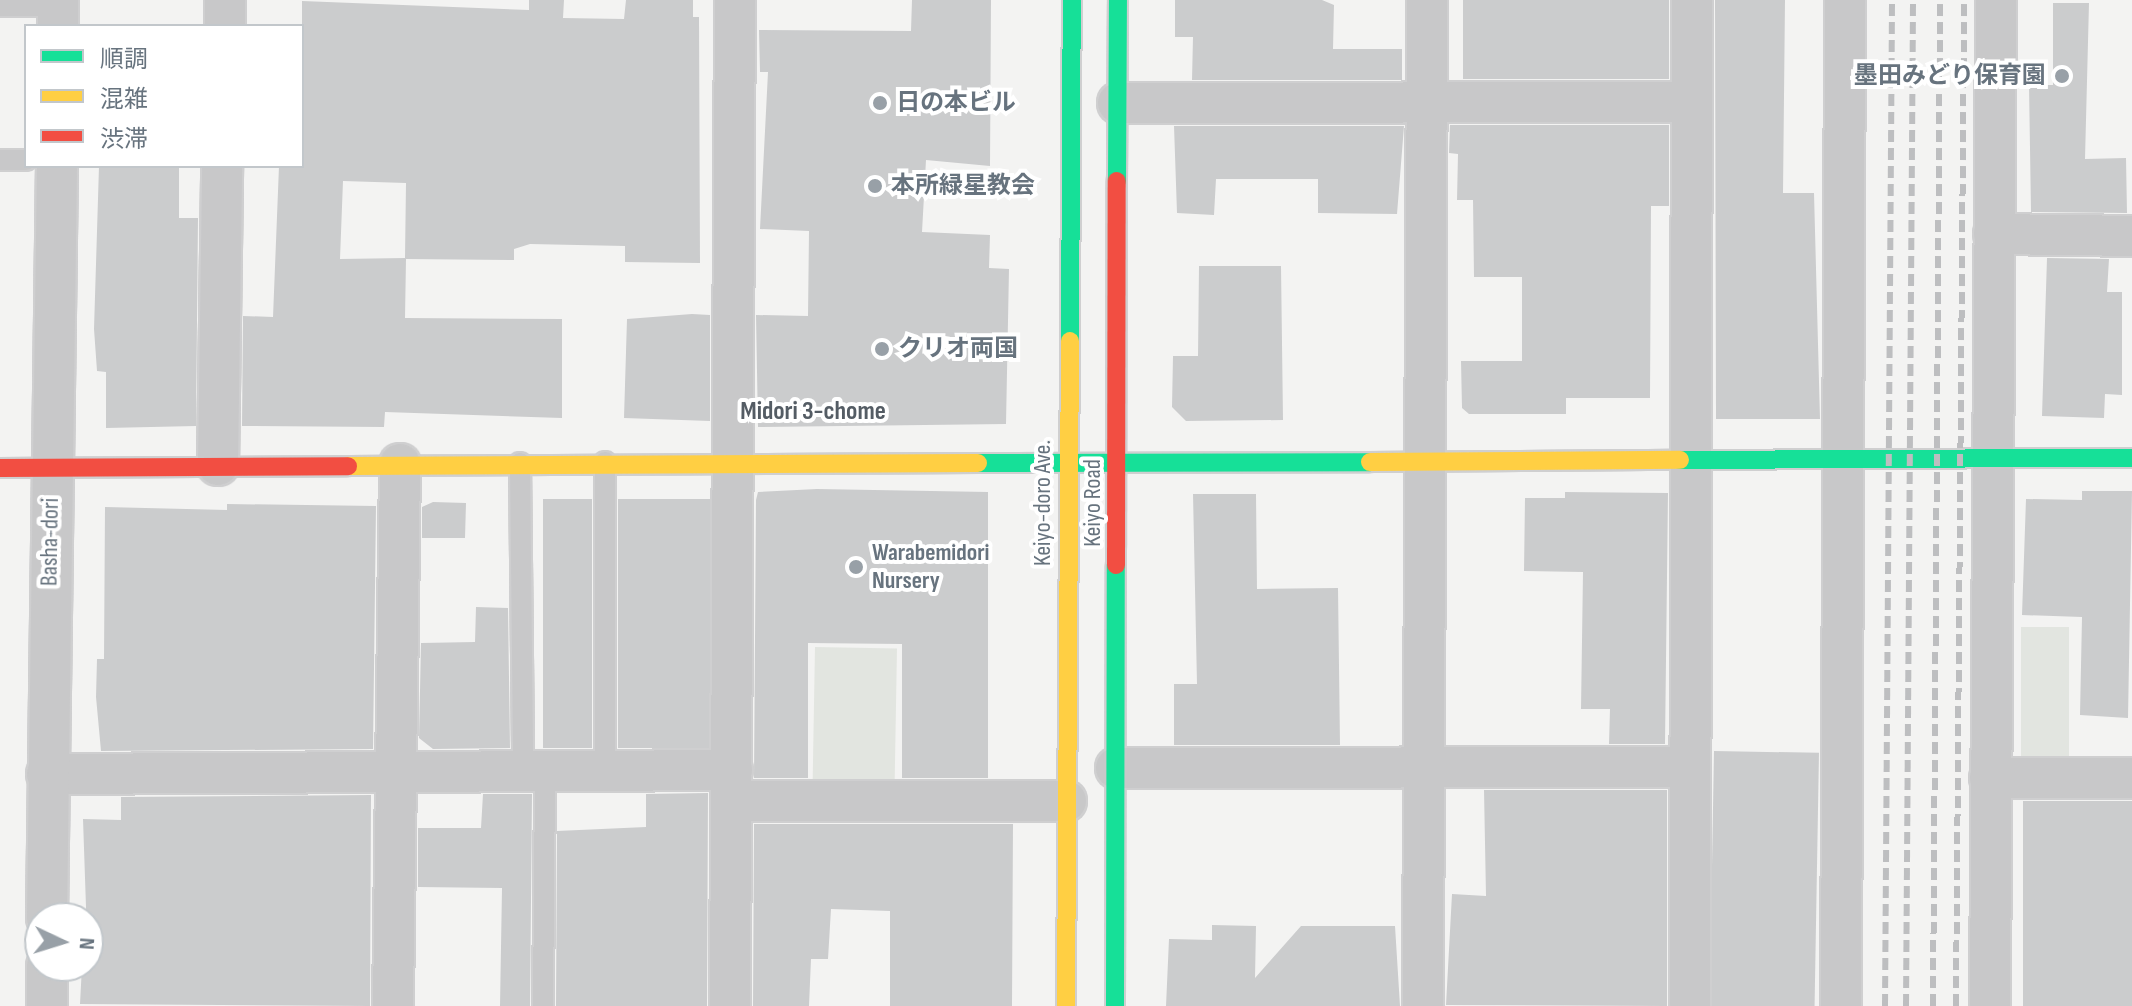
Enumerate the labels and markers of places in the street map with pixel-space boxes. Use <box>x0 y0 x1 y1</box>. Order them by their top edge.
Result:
place label: 墨田みどり保育園 <box>1854 62 2046 90</box>
marker: 墨田みどり保育園 <box>2053 67 2071 85</box>
place label: 日の本ビル <box>896 89 1016 117</box>
marker: 日の本ビル <box>871 94 889 112</box>
place label: 本所緑星教会 <box>891 172 1035 200</box>
marker: 本所緑星教会 <box>866 177 884 195</box>
place label: クリオ両国 <box>898 335 1018 363</box>
marker: クリオ両国 <box>873 340 891 358</box>
place label: Warabemidori Nursery <box>872 539 989 595</box>
marker: Warabemidori Nursery <box>847 558 865 576</box>

